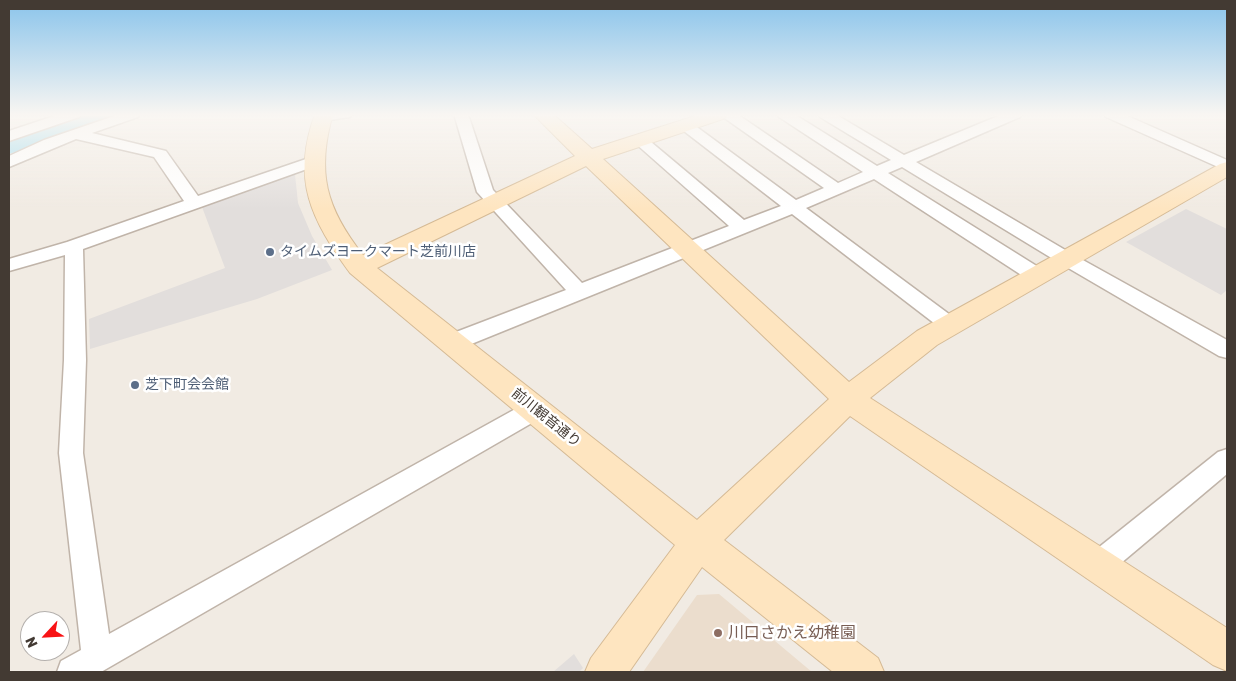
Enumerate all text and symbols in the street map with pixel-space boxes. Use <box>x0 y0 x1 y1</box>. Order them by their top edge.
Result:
place label: タイムズヨークマート芝前川店 <box>280 244 476 260</box>
marker: タイムズヨークマート芝前川店 <box>264 246 276 258</box>
place label: 芝下町会会館 <box>145 377 229 393</box>
marker: 芝下町会会館 <box>129 379 141 391</box>
street label: 前川観音通り <box>508 385 584 451</box>
north arrow <box>20 611 70 661</box>
place label: 川口さかえ幼稚園 <box>728 623 856 643</box>
marker: 川口さかえ幼稚園 <box>712 627 724 639</box>
text: N <box>22 634 42 650</box>

